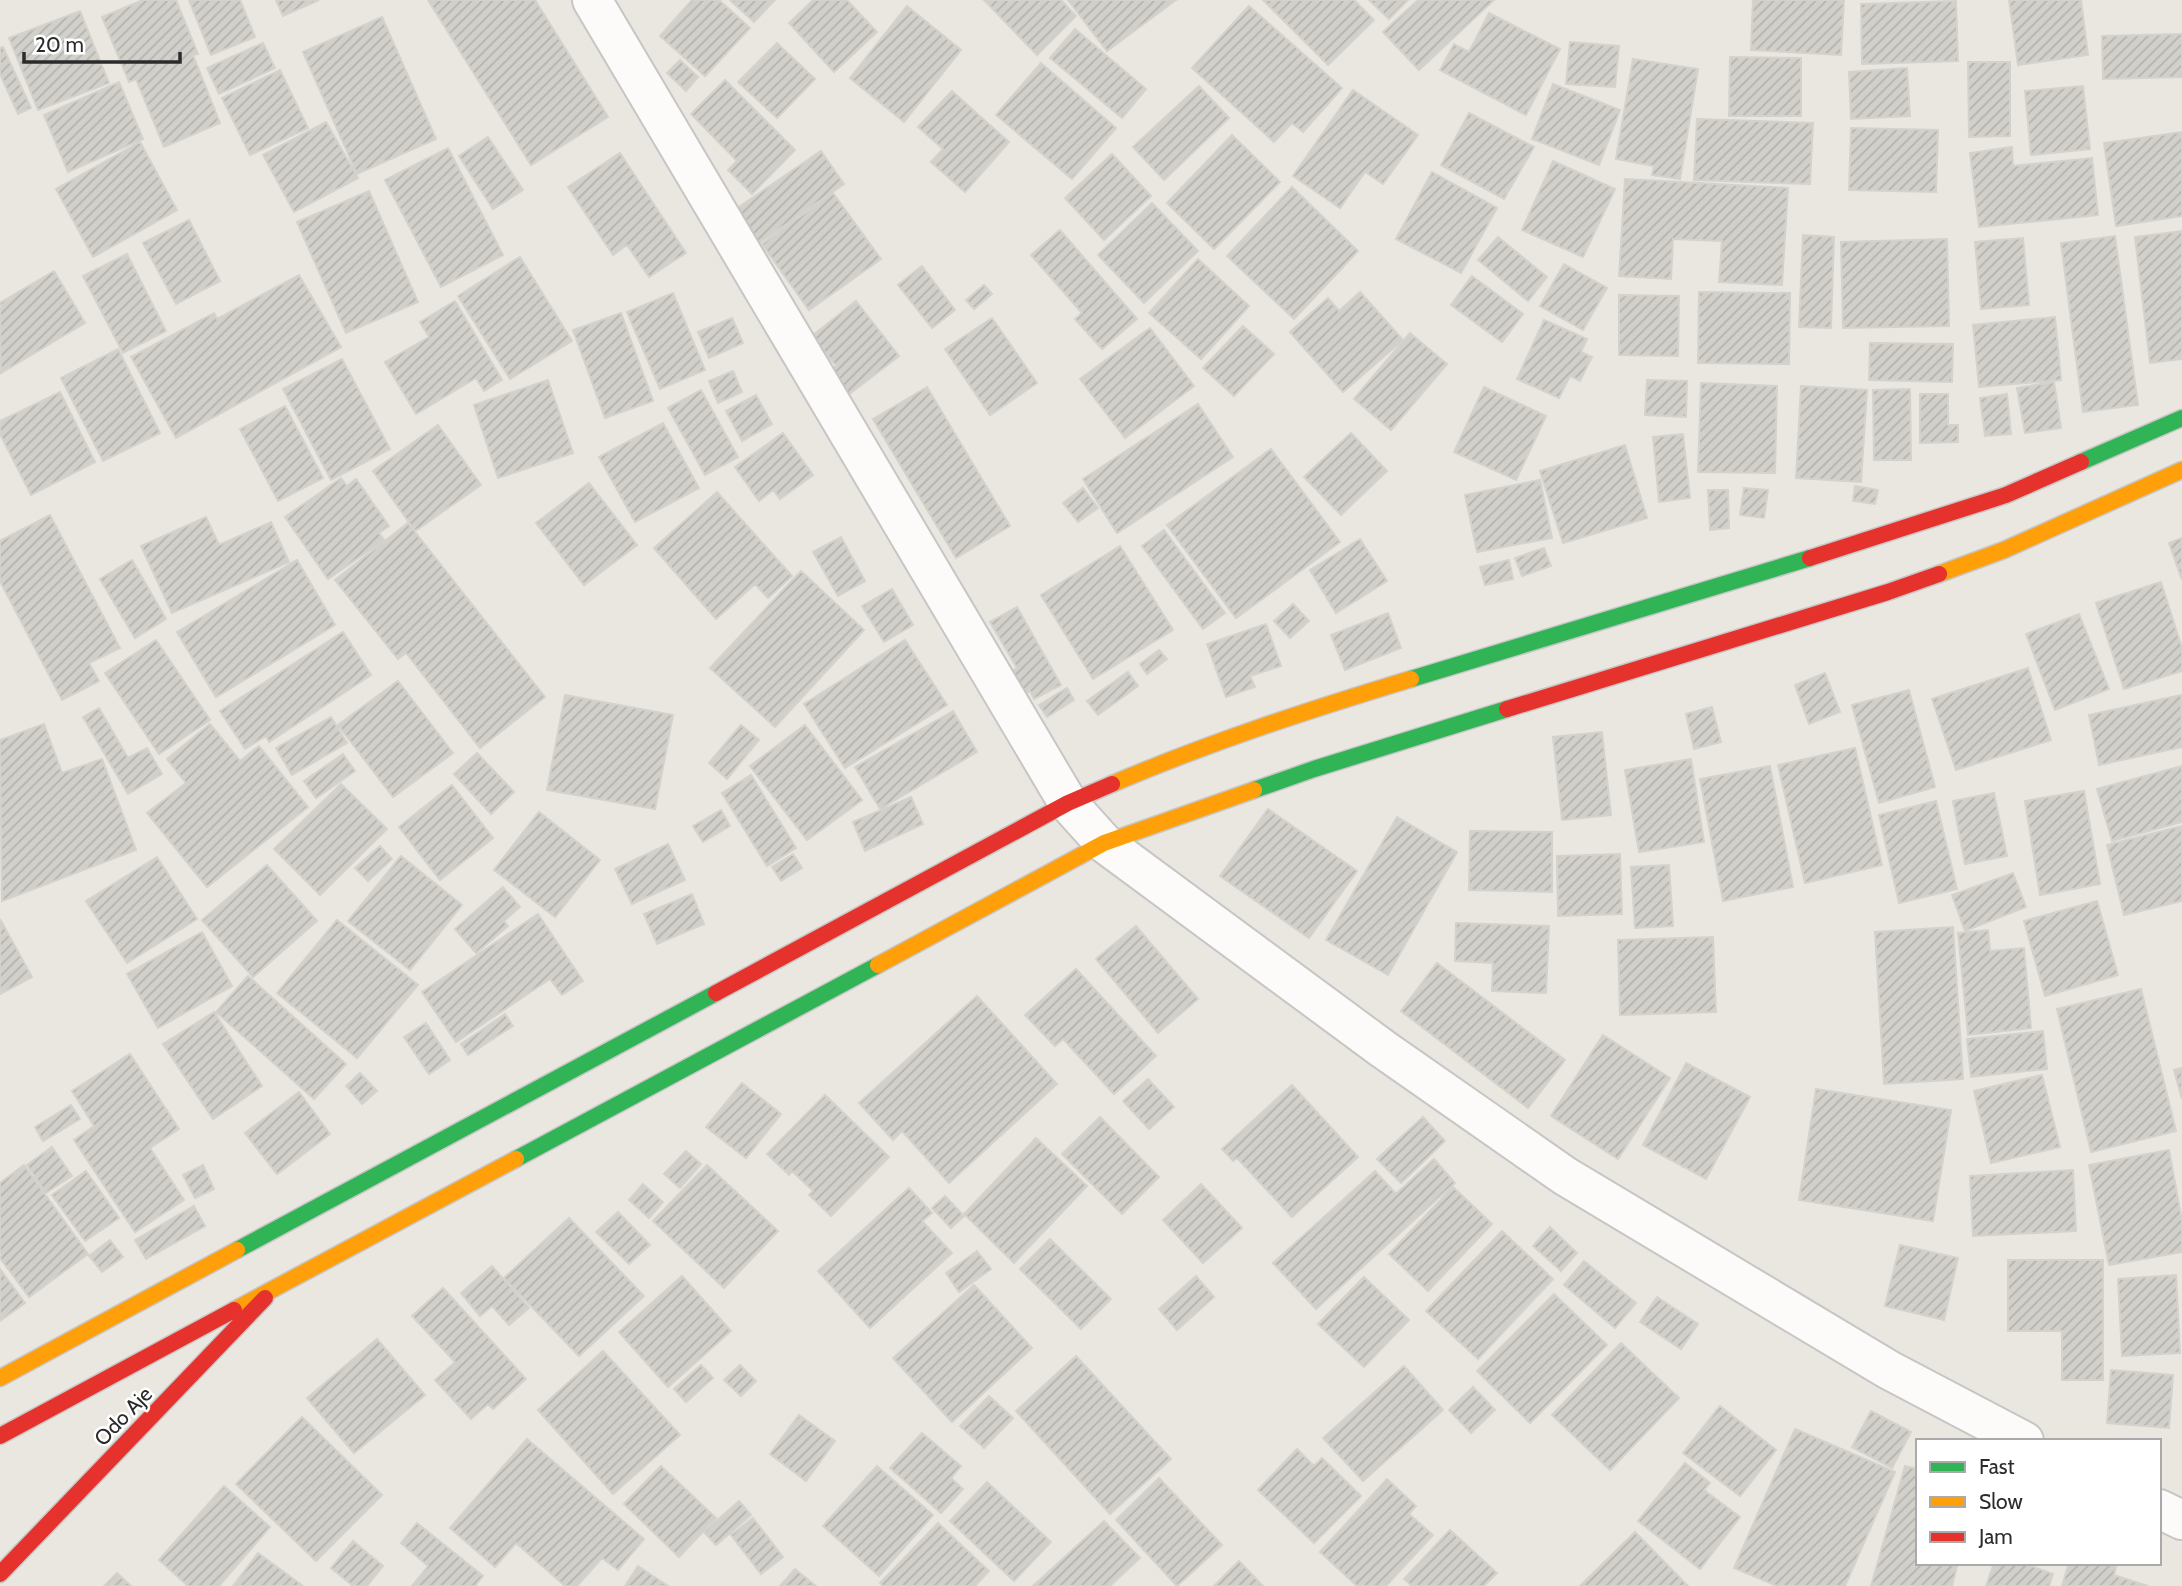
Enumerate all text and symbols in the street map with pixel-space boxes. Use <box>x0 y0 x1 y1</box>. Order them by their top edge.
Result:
scale bar <box>24 21 180 65</box>
text: 20 m <box>35 32 84 57</box>
street label: Odo Aje <box>89 1381 158 1451</box>
legend <box>1916 1439 2161 1565</box>
text: Fast <box>1979 1454 2015 1479</box>
text: Slow <box>1979 1489 2023 1514</box>
text: Jam <box>1978 1524 2013 1549</box>

